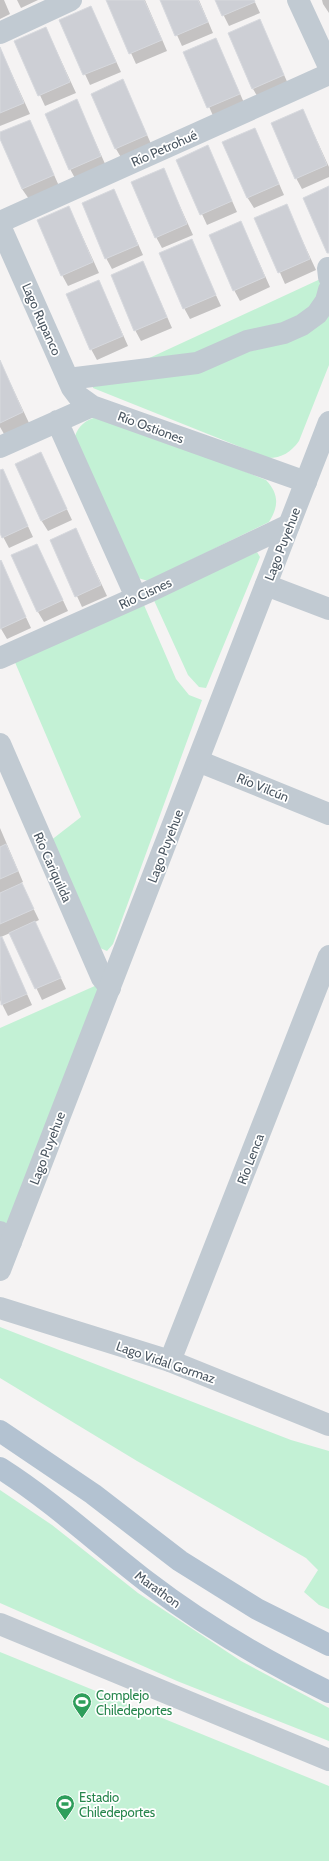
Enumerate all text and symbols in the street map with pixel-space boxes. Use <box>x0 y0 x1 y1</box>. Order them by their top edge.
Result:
street label: Río Petrohué <box>129 126 200 170</box>
street label: Lago Rupanco <box>19 280 65 358</box>
street label: Río Ostiones <box>116 408 187 447</box>
street label: Lago Puyehue <box>261 505 303 583</box>
street label: Río Cisnes <box>116 574 175 612</box>
street label: Río Vilcún <box>235 769 291 805</box>
street label: Lago Puyehue <box>144 807 186 885</box>
street label: Río Cariquilda <box>30 830 76 905</box>
street label: Lago Puyehue <box>26 1109 68 1187</box>
street label: Río Lenca <box>233 1131 267 1187</box>
street label: Lago Vidal Gormaz <box>114 1338 218 1386</box>
street label: Marathon <box>132 1567 184 1611</box>
place label: Complejo Chiledeportes <box>96 1687 173 1718</box>
sports icon: Complejo Chiledeportes <box>71 1691 93 1719</box>
place label: Estadio Chiledeportes <box>79 1789 156 1820</box>
sports icon: Estadio Chiledeportes <box>54 1793 76 1821</box>

